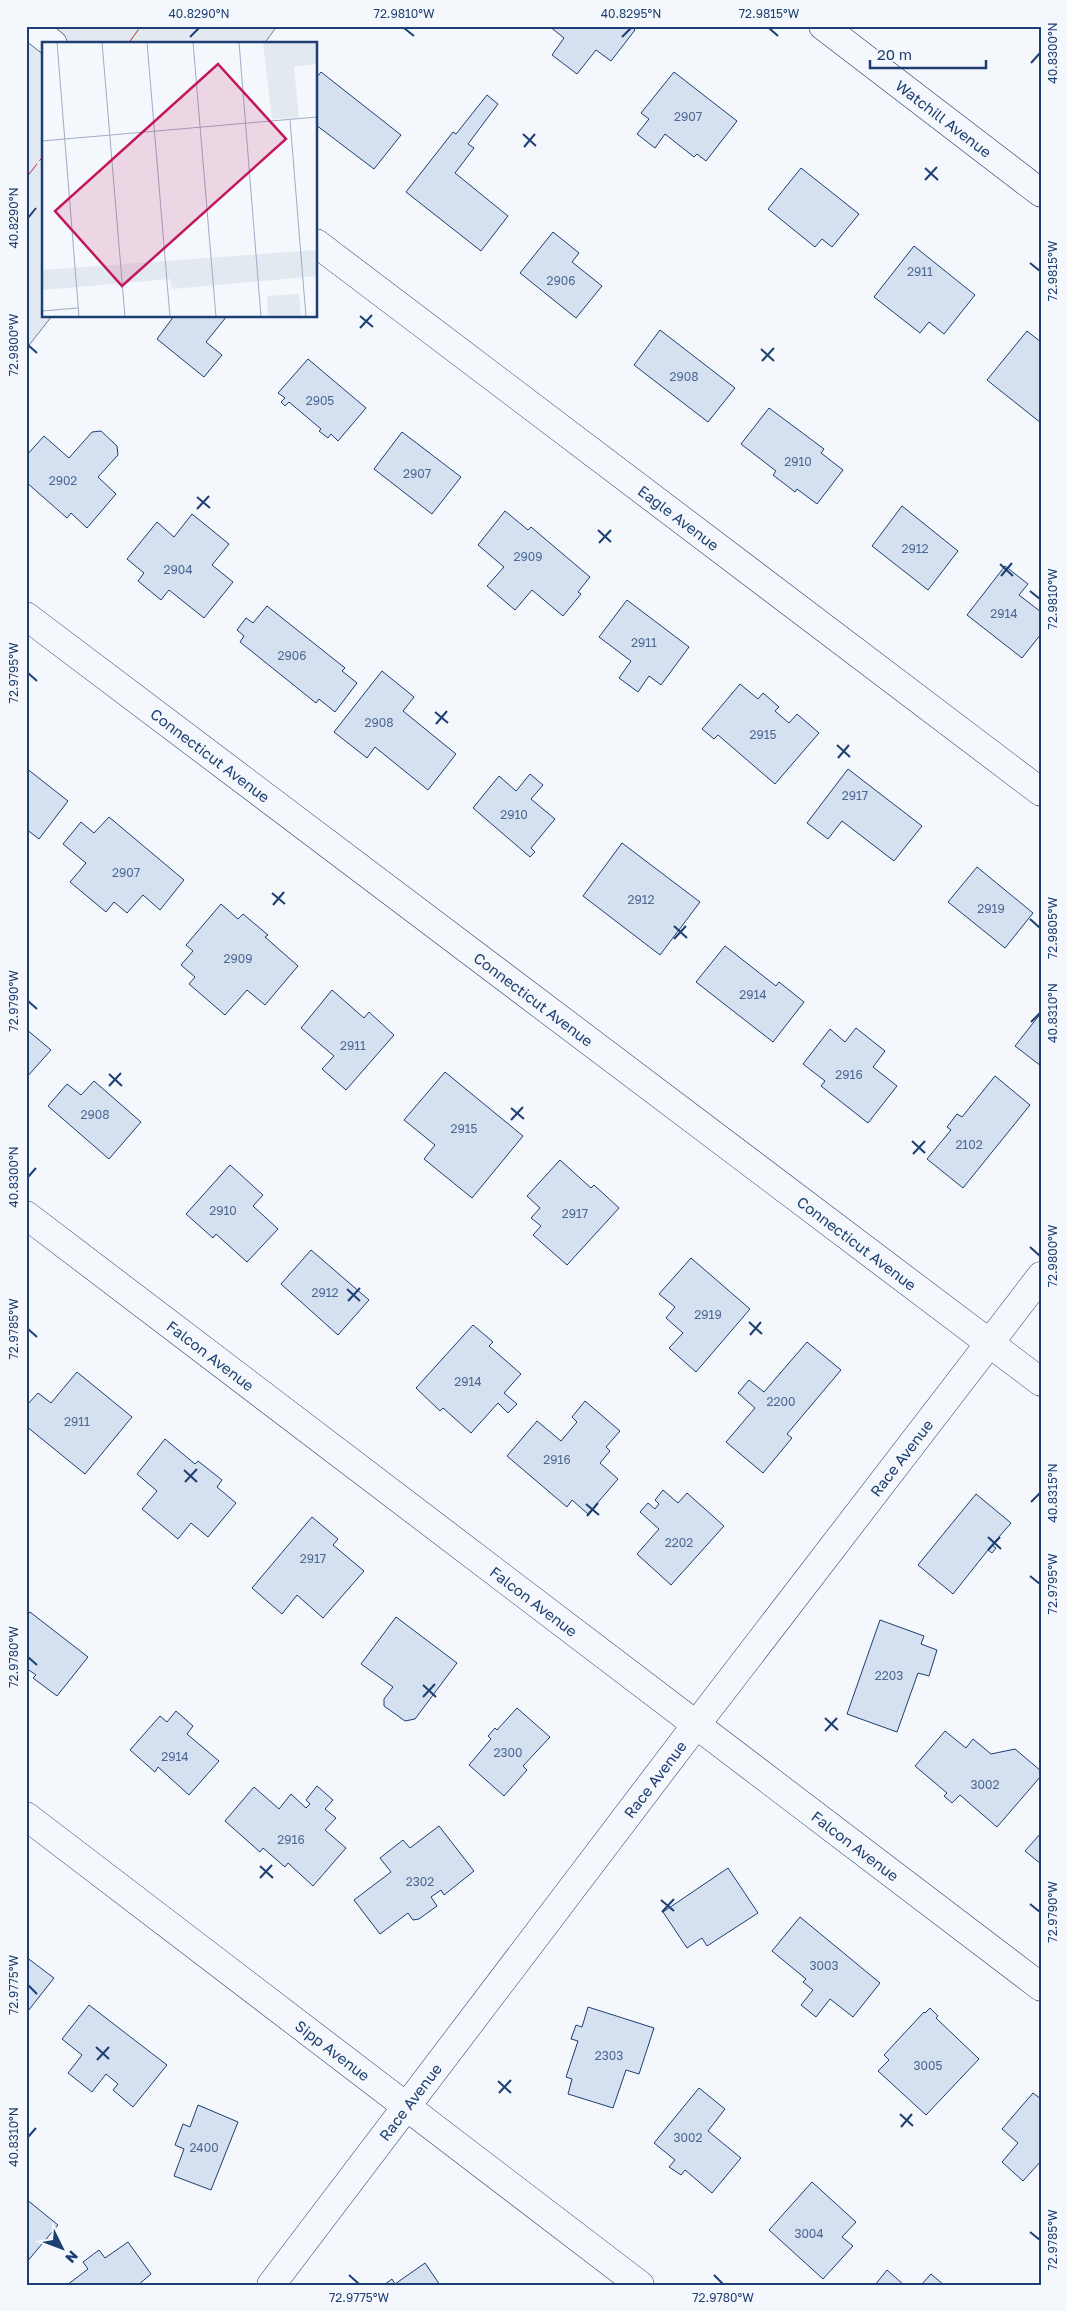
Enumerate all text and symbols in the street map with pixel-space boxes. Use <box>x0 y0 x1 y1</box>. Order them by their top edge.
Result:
text: 40.8290°N <box>168 6 230 21</box>
text: 72.9810°W <box>374 6 435 21</box>
text: 40.8295°N <box>601 6 661 21</box>
text: 72.9815°W <box>739 6 800 21</box>
text: 40.8300°N <box>1045 22 1060 84</box>
scale bar <box>870 38 986 70</box>
inset map <box>42 42 318 318</box>
text: 20 m <box>877 45 912 63</box>
street label: Watchill Avenue <box>892 76 995 161</box>
house number: 2907 <box>674 109 702 124</box>
text: 40.8290°N <box>6 187 21 249</box>
text: 72.9815°W <box>1045 240 1060 301</box>
house number: 2911 <box>907 264 933 279</box>
house number: 2906 <box>547 273 575 288</box>
text: 72.9800°W <box>6 313 21 376</box>
house number: 2908 <box>670 369 698 384</box>
house number: 2905 <box>306 393 334 408</box>
house number: 2910 <box>784 454 812 469</box>
house number: 2907 <box>403 466 431 481</box>
house number: 2902 <box>49 473 77 488</box>
street label: Eagle Avenue <box>635 481 723 554</box>
house number: 2912 <box>901 541 929 556</box>
house number: 2909 <box>514 549 542 564</box>
house number: 2904 <box>164 562 192 577</box>
text: 72.9810°W <box>1045 568 1060 629</box>
house number: 2914 <box>990 606 1018 621</box>
house number: 2911 <box>631 635 657 650</box>
text: 72.9795°W <box>6 642 21 703</box>
house number: 2906 <box>278 648 306 663</box>
street label: Connecticut Avenue <box>147 704 274 806</box>
house number: 2908 <box>365 715 393 730</box>
house number: 2915 <box>749 727 777 742</box>
house number: 2917 <box>842 788 868 803</box>
house number: 2910 <box>500 807 528 822</box>
house number: 2907 <box>112 865 140 880</box>
house number: 2912 <box>627 892 655 907</box>
text: 72.9805°W <box>1045 896 1060 959</box>
house number: 2919 <box>977 901 1005 916</box>
street label: Connecticut Avenue <box>471 948 597 1050</box>
house number: 2909 <box>224 951 252 966</box>
text: 72.9790°W <box>6 970 21 1032</box>
text: 40.8310°N <box>1045 983 1060 1043</box>
house number: 2914 <box>739 987 767 1002</box>
house number: 2911 <box>340 1038 366 1053</box>
house number: 2916 <box>835 1067 863 1082</box>
house number: 2908 <box>81 1107 109 1122</box>
house number: 2915 <box>450 1121 478 1136</box>
house number: 2102 <box>955 1137 983 1152</box>
text: 40.8300°N <box>6 1146 21 1208</box>
street label: Connecticut Avenue <box>794 1192 920 1294</box>
house number: 2910 <box>209 1203 237 1218</box>
house number: 2917 <box>562 1206 588 1221</box>
text: 72.9800°W <box>1045 1224 1060 1287</box>
house number: 2912 <box>311 1285 339 1300</box>
text: 72.9785°W <box>6 1298 21 1360</box>
house number: 2919 <box>694 1307 722 1322</box>
street label: Falcon Avenue <box>163 1317 258 1395</box>
house number: 2914 <box>454 1374 482 1389</box>
house number: 2200 <box>767 1394 795 1409</box>
house number: 2911 <box>64 1414 90 1429</box>
street label: Race Avenue <box>866 1416 937 1500</box>
house number: 2916 <box>543 1452 571 1467</box>
text: 40.8315°N <box>1045 1463 1060 1523</box>
house number: 2202 <box>665 1535 693 1550</box>
house number: 2917 <box>300 1551 326 1566</box>
text: 72.9795°W <box>1045 1553 1060 1614</box>
street label: Falcon Avenue <box>487 1562 581 1640</box>
text: 72.9780°W <box>6 1626 21 1688</box>
house number: 2203 <box>875 1668 903 1683</box>
street label: Race Avenue <box>620 1737 690 1821</box>
house number: 2300 <box>494 1745 522 1760</box>
house number: 2914 <box>161 1749 189 1764</box>
house number: 3002 <box>971 1777 999 1792</box>
street label: Falcon Avenue <box>808 1807 903 1885</box>
house number: 2916 <box>277 1832 305 1847</box>
house number: 2302 <box>406 1874 434 1889</box>
text: 72.9790°W <box>1045 1881 1060 1943</box>
text: 72.9775°W <box>6 1954 21 2015</box>
house number: 3003 <box>810 1958 838 1973</box>
street label: Sipp Avenue <box>292 2016 374 2085</box>
house number: 2303 <box>595 2048 623 2063</box>
house number: 3005 <box>914 2058 942 2073</box>
street label: Race Avenue <box>375 2059 445 2144</box>
text: 40.8310°N <box>6 2107 21 2167</box>
house number: 3002 <box>674 2130 702 2145</box>
house number: 2400 <box>189 2140 219 2155</box>
text: 72.9785°W <box>1045 2209 1060 2271</box>
north arrow <box>38 2224 88 2274</box>
house number: 3004 <box>794 2226 824 2241</box>
text: N <box>62 2247 82 2267</box>
text: 72.9775°W <box>329 2290 390 2305</box>
text: 72.9780°W <box>692 2290 754 2305</box>

